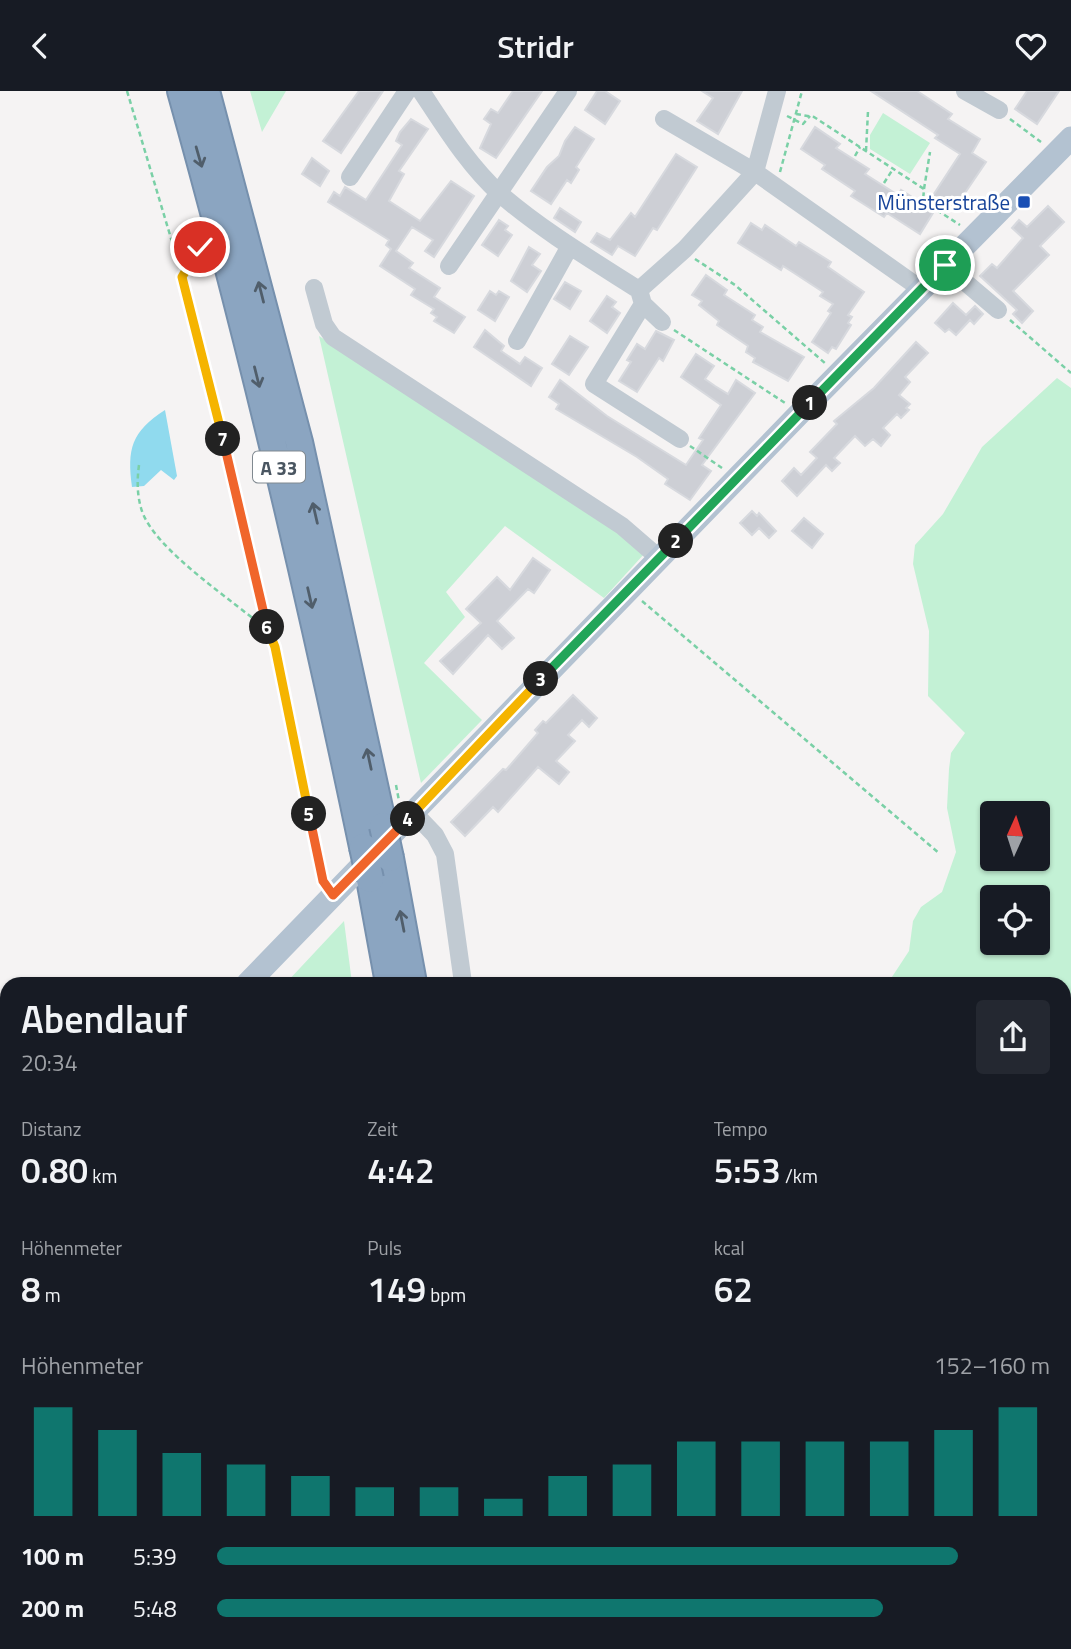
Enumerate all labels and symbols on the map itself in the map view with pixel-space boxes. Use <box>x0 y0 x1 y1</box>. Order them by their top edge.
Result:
one-way arrow <box>193 145 206 167</box>
place label: Münsterstraße <box>877 186 1010 218</box>
marker: Münsterstraße <box>1016 194 1032 210</box>
pin <box>170 217 230 277</box>
pin <box>915 235 975 295</box>
one-way arrow <box>254 281 267 304</box>
one-way arrow <box>251 365 264 388</box>
pin: 1 <box>792 385 828 421</box>
pin: 7 <box>206 421 241 457</box>
road number: A 33 <box>253 451 305 483</box>
one-way arrow <box>308 502 322 525</box>
pin: 2 <box>658 524 694 559</box>
one-way arrow <box>304 586 317 609</box>
pin: 6 <box>250 609 284 645</box>
pin: 3 <box>524 661 558 697</box>
one-way arrow <box>362 748 376 771</box>
pin: 5 <box>292 797 326 831</box>
pin: 4 <box>390 801 426 837</box>
north arrow <box>980 801 1050 871</box>
one-way arrow <box>394 910 408 933</box>

